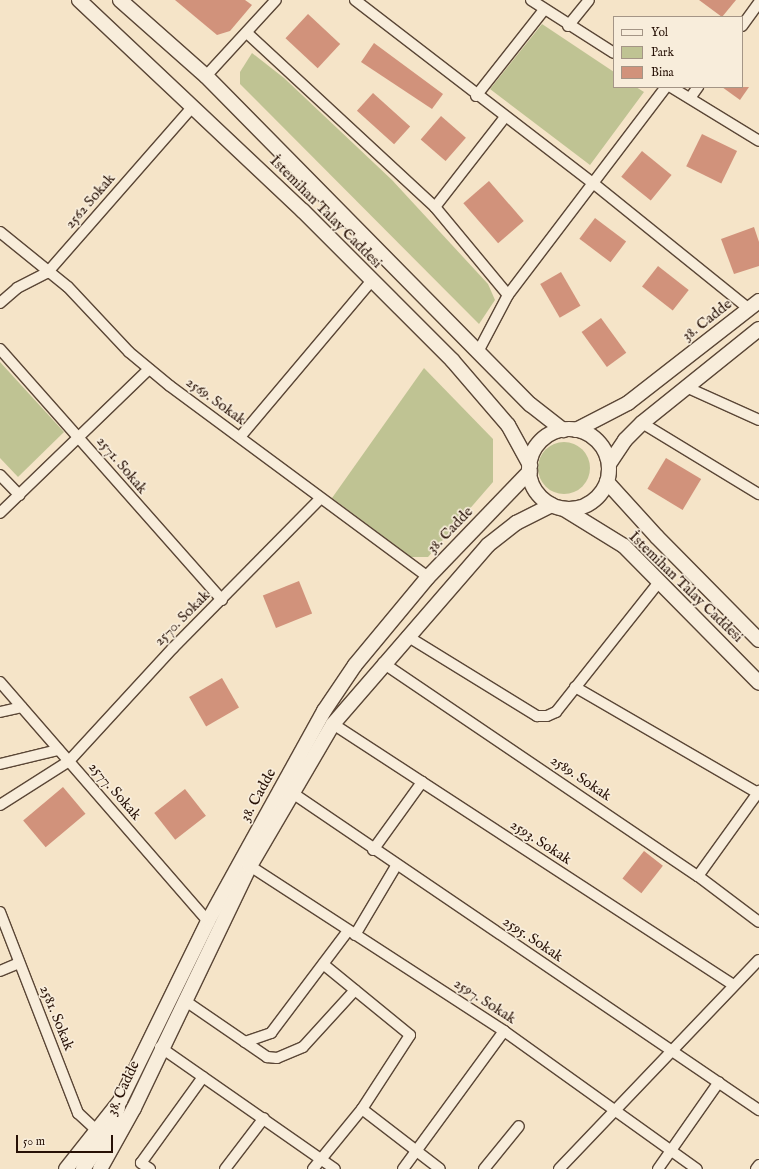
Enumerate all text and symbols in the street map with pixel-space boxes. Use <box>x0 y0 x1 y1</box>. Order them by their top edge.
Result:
legend <box>613 16 743 88</box>
text: Yol <box>651 25 668 40</box>
text: Park <box>651 45 674 60</box>
text: Bina <box>651 65 674 80</box>
street label: İstemihan Talay Caddesi <box>266 152 386 272</box>
street label: 2562 Sokak <box>61 170 119 232</box>
street label: 38. Cadde <box>679 295 735 345</box>
street label: 2569. Sokak <box>182 373 250 429</box>
street label: 2571. Sokak <box>93 432 151 498</box>
street label: 38. Cadde <box>423 503 477 557</box>
street label: İstemihan Talay Caddesi <box>625 528 747 646</box>
street label: 2570. Sokak <box>150 586 214 650</box>
street label: 2589. Sokak <box>547 751 615 805</box>
street label: 2577. Sokak <box>85 758 145 824</box>
street label: 38. Cadde <box>236 765 280 825</box>
street label: 2593. Sokak <box>507 816 575 868</box>
street label: 2595. Sokak <box>499 912 567 966</box>
street label: 2597. Sokak <box>450 974 520 1028</box>
street label: 2581. Sokak <box>36 983 78 1053</box>
street label: 38. Cadde <box>103 1058 143 1118</box>
scale bar <box>18 1127 115 1153</box>
text: 50 m <box>23 1134 45 1149</box>

